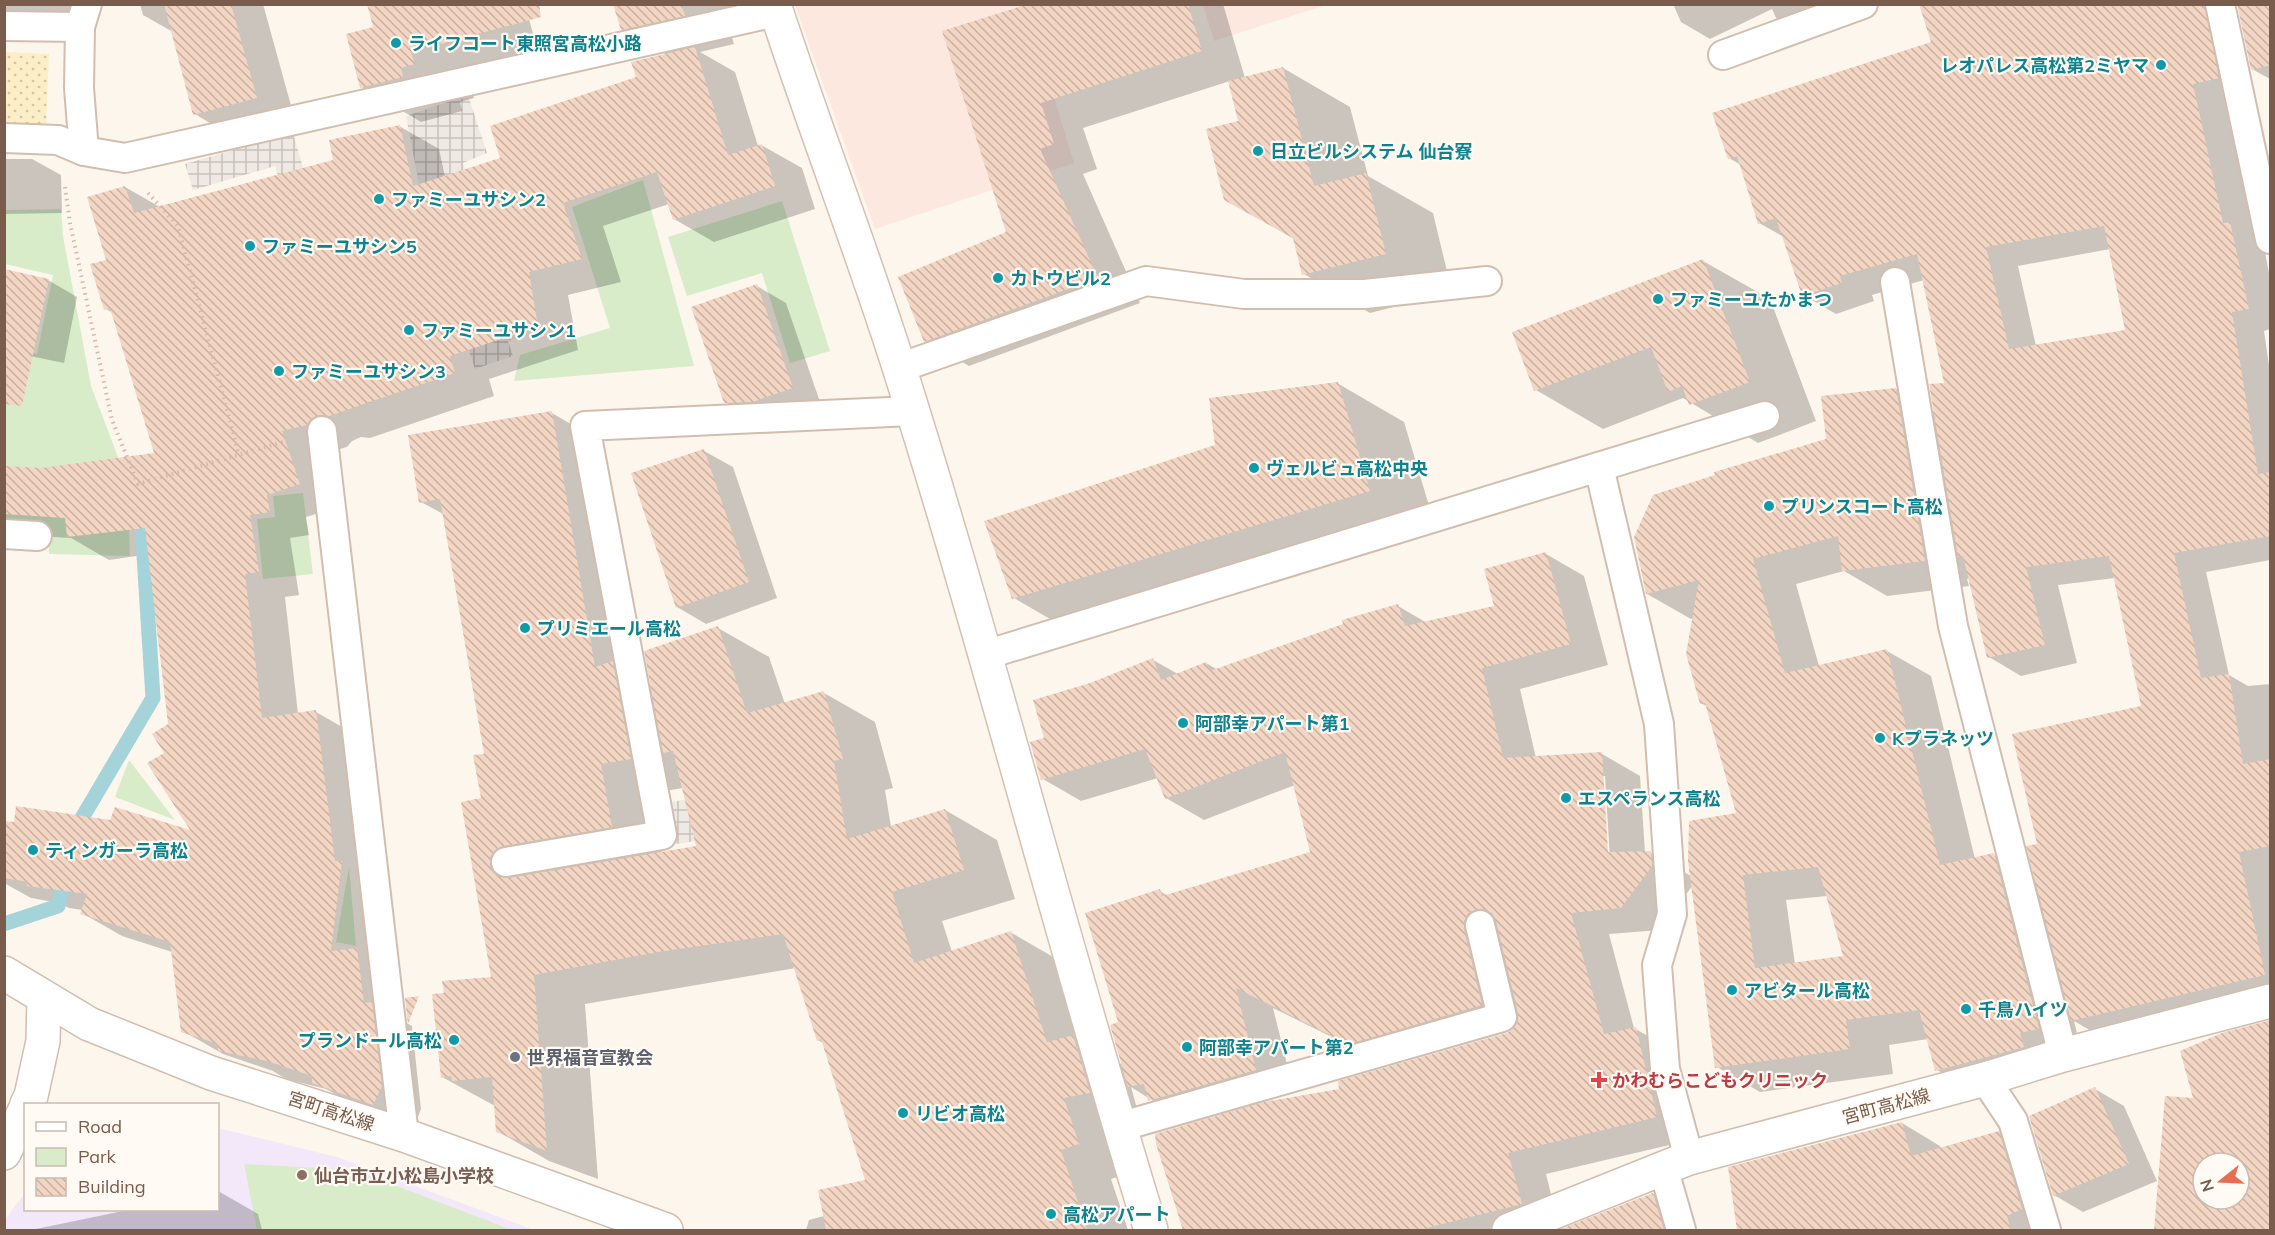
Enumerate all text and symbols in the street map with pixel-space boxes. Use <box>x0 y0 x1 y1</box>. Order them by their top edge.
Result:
place label: ライフコート東照宮高松小路 <box>408 32 642 55</box>
marker: ライフコート東照宮高松小路 <box>389 36 403 50</box>
place label: レオパレス高松第2ミヤマ <box>1940 54 2149 77</box>
marker: レオパレス高松第2ミヤマ <box>2154 58 2168 72</box>
place label: 日立ビルシステム 仙台寮 <box>1270 140 1472 163</box>
marker: 日立ビルシステム 仙台寮 <box>1251 144 1265 158</box>
place label: ファミーユサシン2 <box>391 188 546 211</box>
marker: ファミーユサシン2 <box>372 192 386 206</box>
place label: ファミーユサシン5 <box>262 235 417 258</box>
marker: ファミーユサシン5 <box>243 239 257 253</box>
place label: カトウビル2 <box>1010 267 1111 290</box>
marker: カトウビル2 <box>991 271 1005 285</box>
place label: ファミーユたかまつ <box>1670 288 1832 311</box>
marker: ファミーユたかまつ <box>1651 292 1665 306</box>
place label: ファミーユサシン1 <box>421 319 576 342</box>
marker: ファミーユサシン1 <box>402 323 416 337</box>
place label: ファミーユサシン3 <box>291 360 446 383</box>
marker: ファミーユサシン3 <box>272 364 286 378</box>
place label: ヴェルビュ高松中央 <box>1266 457 1428 480</box>
marker: ヴェルビュ高松中央 <box>1247 461 1261 475</box>
place label: プリンスコート高松 <box>1781 495 1943 518</box>
marker: プリンスコート高松 <box>1762 499 1776 513</box>
place label: プリミエール高松 <box>537 617 681 640</box>
marker: プリミエール高松 <box>518 621 532 635</box>
place label: 阿部幸アパート第1 <box>1195 712 1349 735</box>
marker: 阿部幸アパート第1 <box>1176 716 1190 730</box>
place label: Kプラネッツ <box>1892 727 1994 750</box>
marker: Kプラネッツ <box>1873 731 1887 745</box>
place label: エスペランス高松 <box>1578 787 1720 810</box>
marker: エスペランス高松 <box>1559 791 1573 805</box>
place label: ティンガーラ高松 <box>45 839 188 862</box>
marker: ティンガーラ高松 <box>26 843 40 857</box>
place label: アビタール高松 <box>1744 979 1870 1002</box>
marker: アビタール高松 <box>1725 983 1739 997</box>
place label: 千鳥ハイツ <box>1978 998 2068 1021</box>
marker: 千鳥ハイツ <box>1959 1002 1973 1016</box>
place label: プランドール高松 <box>298 1029 442 1052</box>
marker: プランドール高松 <box>447 1033 461 1047</box>
place label: 阿部幸アパート第2 <box>1199 1036 1353 1059</box>
marker: 阿部幸アパート第2 <box>1180 1040 1194 1054</box>
place label: 世界福音宣教会 <box>527 1046 653 1069</box>
marker: 世界福音宣教会 <box>508 1050 522 1064</box>
place label: かわむらこどもクリニック <box>1612 1069 1828 1092</box>
marker: かわむらこどもクリニック <box>1590 1071 1608 1089</box>
street label: 宮町高松線 <box>1840 1083 1932 1129</box>
street label: 宮町高松線 <box>285 1086 377 1136</box>
place label: リビオ高松 <box>915 1102 1005 1125</box>
legend <box>24 1103 219 1211</box>
marker: リビオ高松 <box>896 1106 910 1120</box>
text: Road <box>78 1115 122 1138</box>
text: Park <box>78 1145 117 1168</box>
north arrow <box>2191 1151 2251 1211</box>
place label: 仙台市立小松島小学校 <box>314 1164 494 1187</box>
marker: 仙台市立小松島小学校 <box>295 1168 309 1182</box>
text: Building <box>78 1175 146 1198</box>
text: N <box>2195 1177 2218 1194</box>
place label: 高松アパート <box>1063 1203 1171 1226</box>
marker: 高松アパート <box>1044 1207 1058 1221</box>

